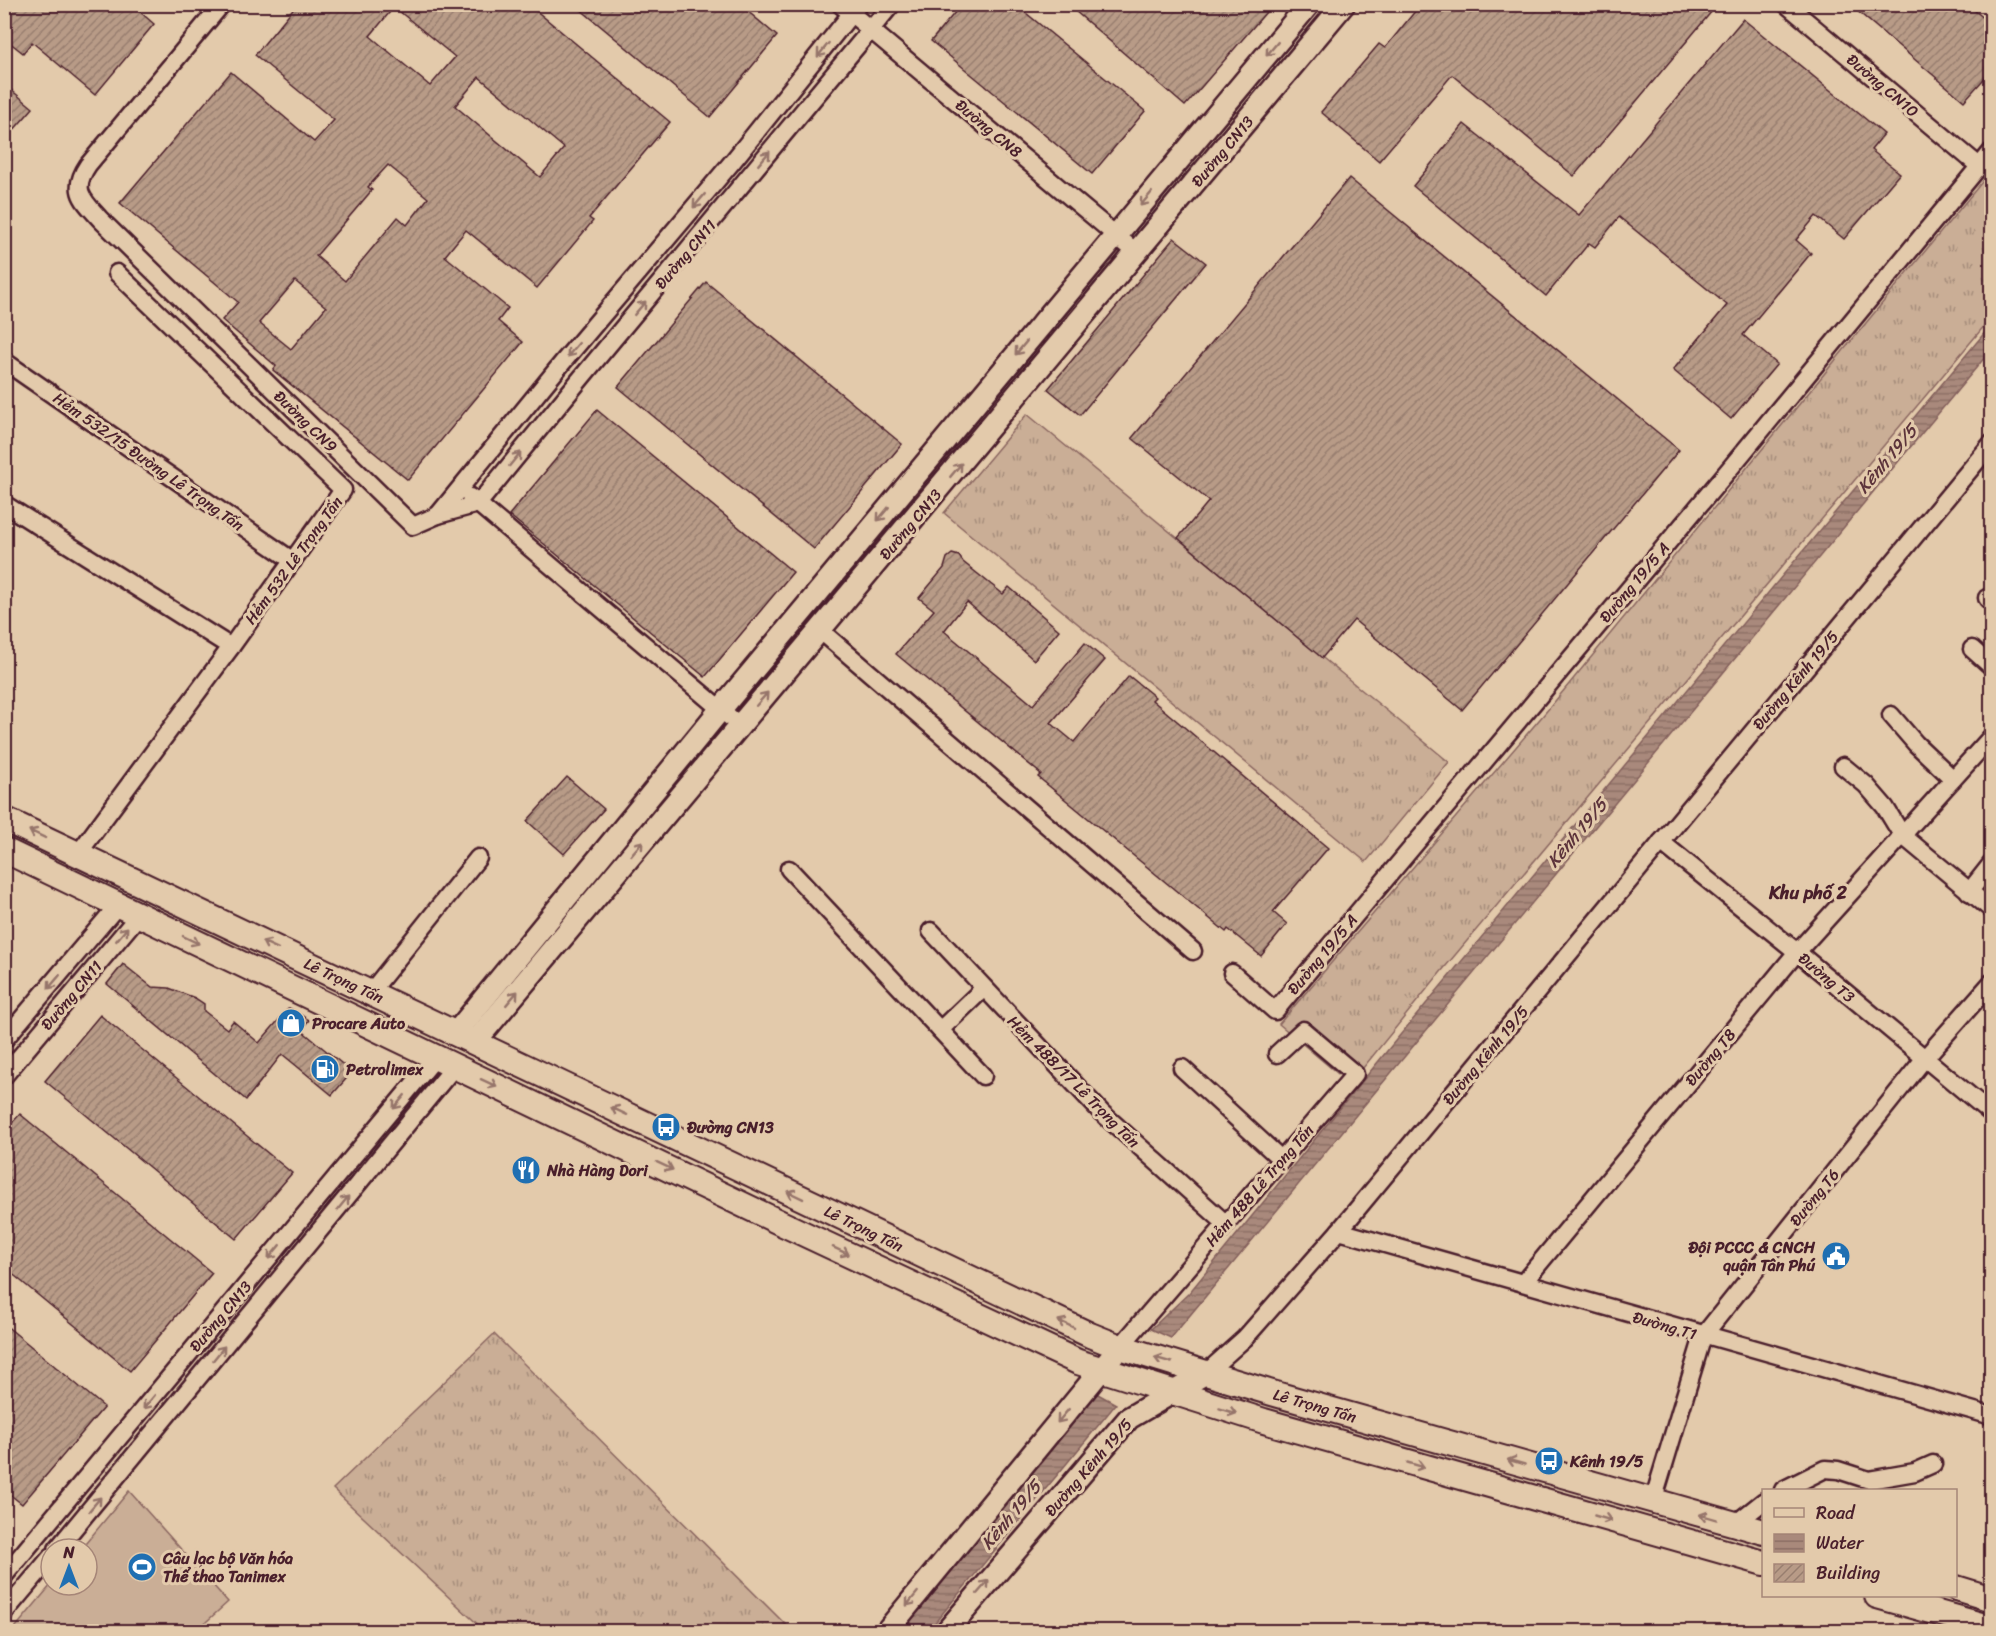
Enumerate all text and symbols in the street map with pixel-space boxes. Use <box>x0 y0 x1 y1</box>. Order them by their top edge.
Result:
one-way arrow <box>1265 41 1279 56</box>
one-way arrow <box>816 42 829 58</box>
street label: Đường CN10 <box>1840 46 1926 125</box>
street label: Đường CN8 <box>948 91 1029 166</box>
street label: Đường CN13 <box>1183 109 1261 194</box>
one-way arrow <box>757 151 771 166</box>
one-way arrow <box>1139 191 1153 206</box>
one-way arrow <box>692 193 706 208</box>
street label: Đường CN11 <box>647 212 724 296</box>
one-way arrow <box>633 300 646 316</box>
one-way arrow <box>1014 340 1028 355</box>
one-way arrow <box>566 342 580 357</box>
street label: Đường CN9 <box>266 383 345 460</box>
street label: Hẻm 532/15 Đường Lê Trọng Tấn <box>47 384 251 539</box>
water label: Kênh 19/5 <box>1848 415 1928 501</box>
one-way arrow <box>509 451 522 467</box>
one-way arrow <box>949 462 962 478</box>
street label: Đường CN13 <box>871 482 949 567</box>
street label: Hẻm 532 Lê Trọng Tấn <box>237 489 350 631</box>
one-way arrow <box>876 506 890 521</box>
street label: Đường 19/5 A <box>1591 535 1677 630</box>
street label: Đường Kênh 19/5 <box>1745 624 1846 737</box>
one-way arrow <box>755 692 769 707</box>
water label: Kênh 19/5 <box>1538 789 1618 875</box>
one-way arrow <box>28 828 46 840</box>
one-way arrow <box>630 840 643 856</box>
district label: Khu phố 2 <box>1768 877 1848 909</box>
street label: Đường 19/5 A <box>1279 907 1365 1002</box>
one-way arrow <box>116 926 129 942</box>
one-way arrow <box>182 935 200 947</box>
one-way arrow <box>261 939 279 951</box>
street label: Đường T3 <box>1791 945 1862 1010</box>
street label: Lê Trọng Tấn <box>299 949 389 1012</box>
street label: Đường CN11 <box>33 953 110 1037</box>
one-way arrow <box>47 974 60 990</box>
one-way arrow <box>505 991 519 1006</box>
street label: Đường Kênh 19/5 <box>1435 999 1536 1112</box>
shop icon: Procare Auto <box>275 1007 307 1039</box>
street label: Hẻm 488/17 Lê Trọng Tấn <box>1000 1008 1147 1155</box>
place label: Procare Auto <box>312 1009 406 1038</box>
street label: Đường T8 <box>1677 1022 1744 1093</box>
fuel station icon: Petrolimex <box>309 1053 341 1085</box>
place label: Petrolimex <box>346 1055 424 1084</box>
one-way arrow <box>480 1077 498 1089</box>
one-way arrow <box>392 1094 406 1109</box>
one-way arrow <box>611 1105 629 1117</box>
bus stop icon: Đường CN13 <box>650 1111 682 1143</box>
place label: Đường CN13 <box>686 1113 774 1142</box>
street label: Hẻm 488 Lê Trọng Tấn <box>1198 1117 1321 1253</box>
restaurant icon: Nhà Hàng Dori <box>510 1154 542 1186</box>
place label: Nhà Hàng Dori <box>546 1156 649 1185</box>
one-way arrow <box>656 1161 674 1173</box>
street label: Đường T6 <box>1782 1162 1847 1233</box>
one-way arrow <box>787 1189 805 1201</box>
one-way arrow <box>336 1195 349 1211</box>
street label: Lê Trọng Tấn <box>819 1197 909 1260</box>
place label: Đội PCCC & CNCH quận Tân Phú <box>1687 1233 1816 1280</box>
public building icon: Đội PCCC & CNCH quận Tân Phú <box>1820 1240 1852 1272</box>
one-way arrow <box>267 1244 280 1260</box>
one-way arrow <box>832 1245 850 1257</box>
street label: Đường CN13 <box>181 1274 259 1359</box>
street label: Đường T1 <box>1629 1303 1701 1348</box>
one-way arrow <box>1058 1318 1076 1330</box>
one-way arrow <box>212 1346 225 1362</box>
one-way arrow <box>1154 1354 1173 1365</box>
street label: Lê Trọng Tấn <box>1270 1380 1360 1431</box>
one-way arrow <box>142 1394 156 1409</box>
one-way arrow <box>1219 1406 1238 1417</box>
one-way arrow <box>1056 1408 1070 1423</box>
street label: Đường Kênh 19/5 <box>1037 1411 1140 1523</box>
bus stop icon: Kênh 19/5 <box>1533 1445 1565 1477</box>
place label: Kênh 19/5 <box>1569 1447 1644 1476</box>
one-way arrow <box>1507 1456 1526 1467</box>
one-way arrow <box>1406 1459 1425 1471</box>
water label: Kênh 19/5 <box>972 1471 1052 1557</box>
legend <box>1762 1489 1957 1597</box>
one-way arrow <box>88 1496 101 1512</box>
text: Road <box>1816 1497 1856 1529</box>
one-way arrow <box>1699 1511 1718 1522</box>
one-way arrow <box>1594 1513 1613 1524</box>
text: Water <box>1816 1527 1865 1559</box>
north arrow <box>39 1537 99 1597</box>
text: N <box>62 1538 75 1567</box>
place label: Câu lạc bộ Văn hóa Thể thao Tanimex <box>162 1544 293 1591</box>
sports icon: Câu lạc bộ Văn hóa Thể thao Tanimex <box>126 1551 158 1583</box>
text: Building <box>1816 1557 1880 1589</box>
one-way arrow <box>977 1579 990 1595</box>
one-way arrow <box>906 1591 919 1607</box>

